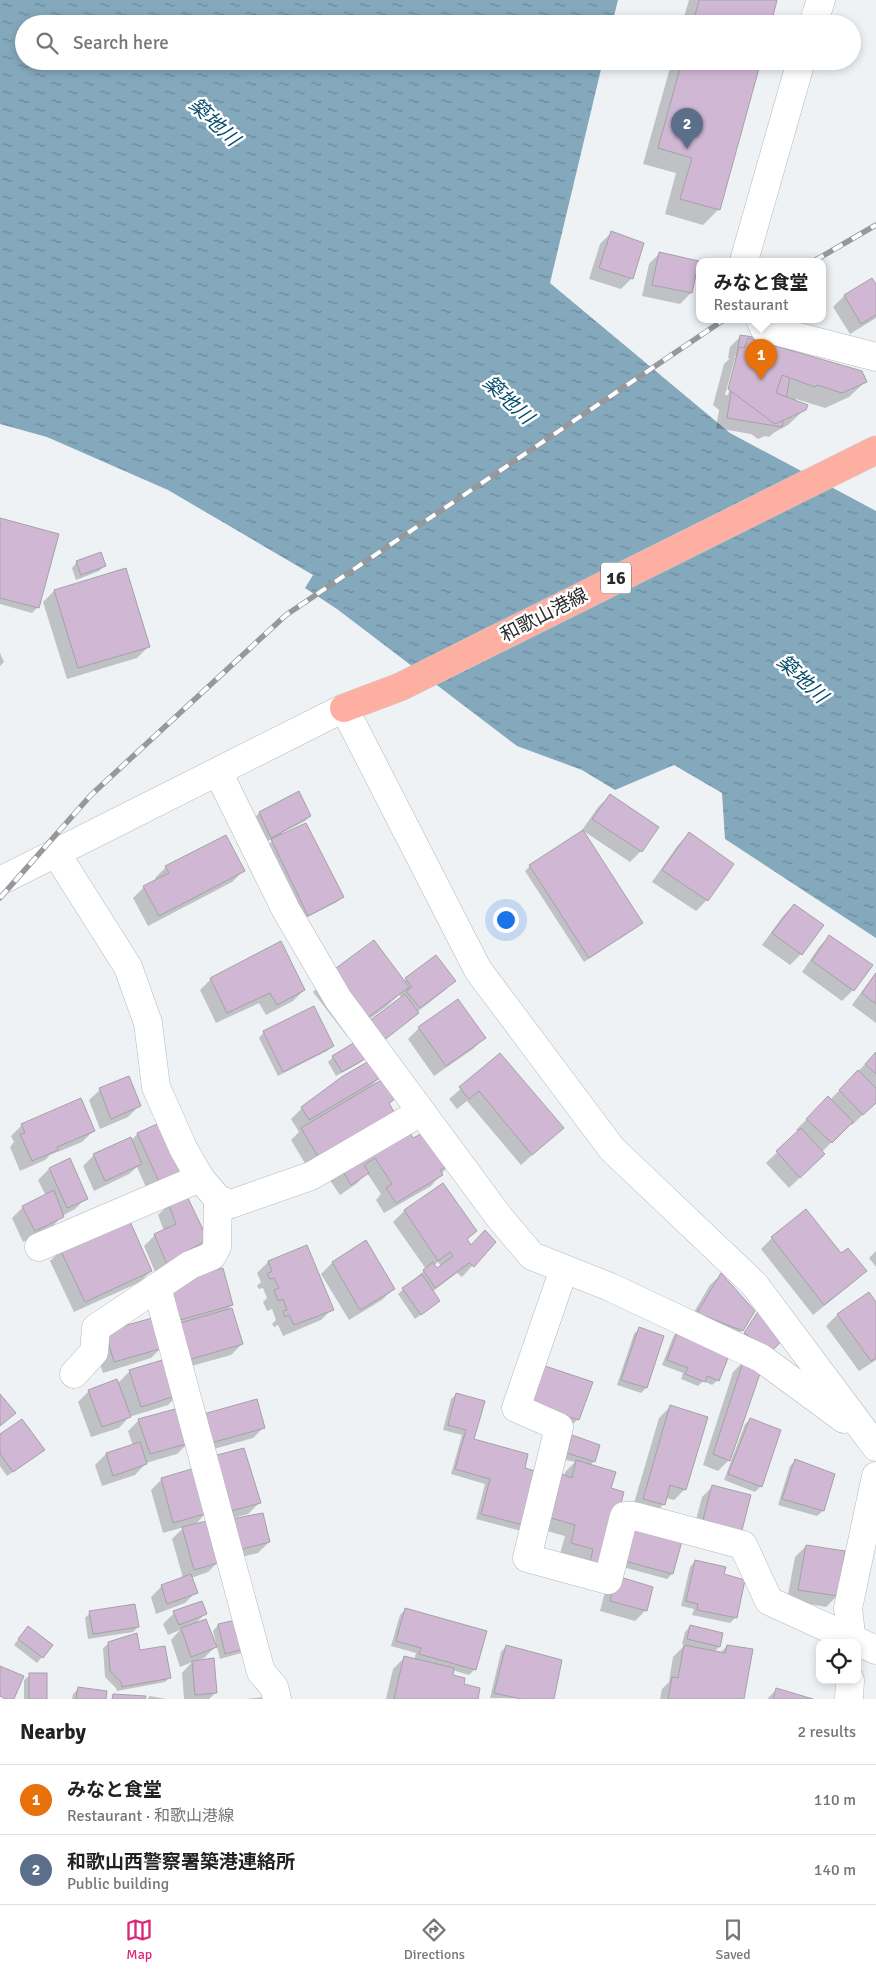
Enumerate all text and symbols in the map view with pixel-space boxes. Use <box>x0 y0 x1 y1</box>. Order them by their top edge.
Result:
search box <box>15 15 861 70</box>
icon: search <box>33 29 61 57</box>
text: Search here <box>73 31 169 55</box>
water label: 築地川 <box>184 92 246 153</box>
pin: 2 <box>671 108 703 149</box>
popup <box>696 258 826 323</box>
text: みなと食堂 <box>713 271 809 295</box>
text: Restaurant <box>713 295 789 315</box>
pin: 1 <box>745 339 777 380</box>
water label: 築地川 <box>478 370 540 431</box>
road number: 16 <box>601 562 631 594</box>
street label: 和歌山港線 <box>496 583 592 647</box>
water label: 築地川 <box>772 649 834 710</box>
your location <box>493 907 519 933</box>
map controls <box>816 1639 861 1684</box>
button: locate <box>816 1639 861 1684</box>
text: Nearby <box>20 1719 86 1745</box>
text: 2 results <box>797 1722 856 1742</box>
text: みなと食堂 <box>67 1778 162 1802</box>
text: 1 <box>32 1790 40 1810</box>
text: 110 m <box>814 1790 856 1810</box>
text: Restaurant · 和歌山港線 <box>67 1806 234 1826</box>
text: 和歌山西警察署築港連絡所 <box>67 1850 295 1874</box>
text: 2 <box>32 1860 40 1880</box>
text: 140 m <box>814 1860 856 1880</box>
text: Public building <box>67 1874 169 1894</box>
tab: Map <box>125 1916 153 1963</box>
tab: Directions <box>404 1916 465 1963</box>
tab: Saved <box>715 1916 751 1963</box>

